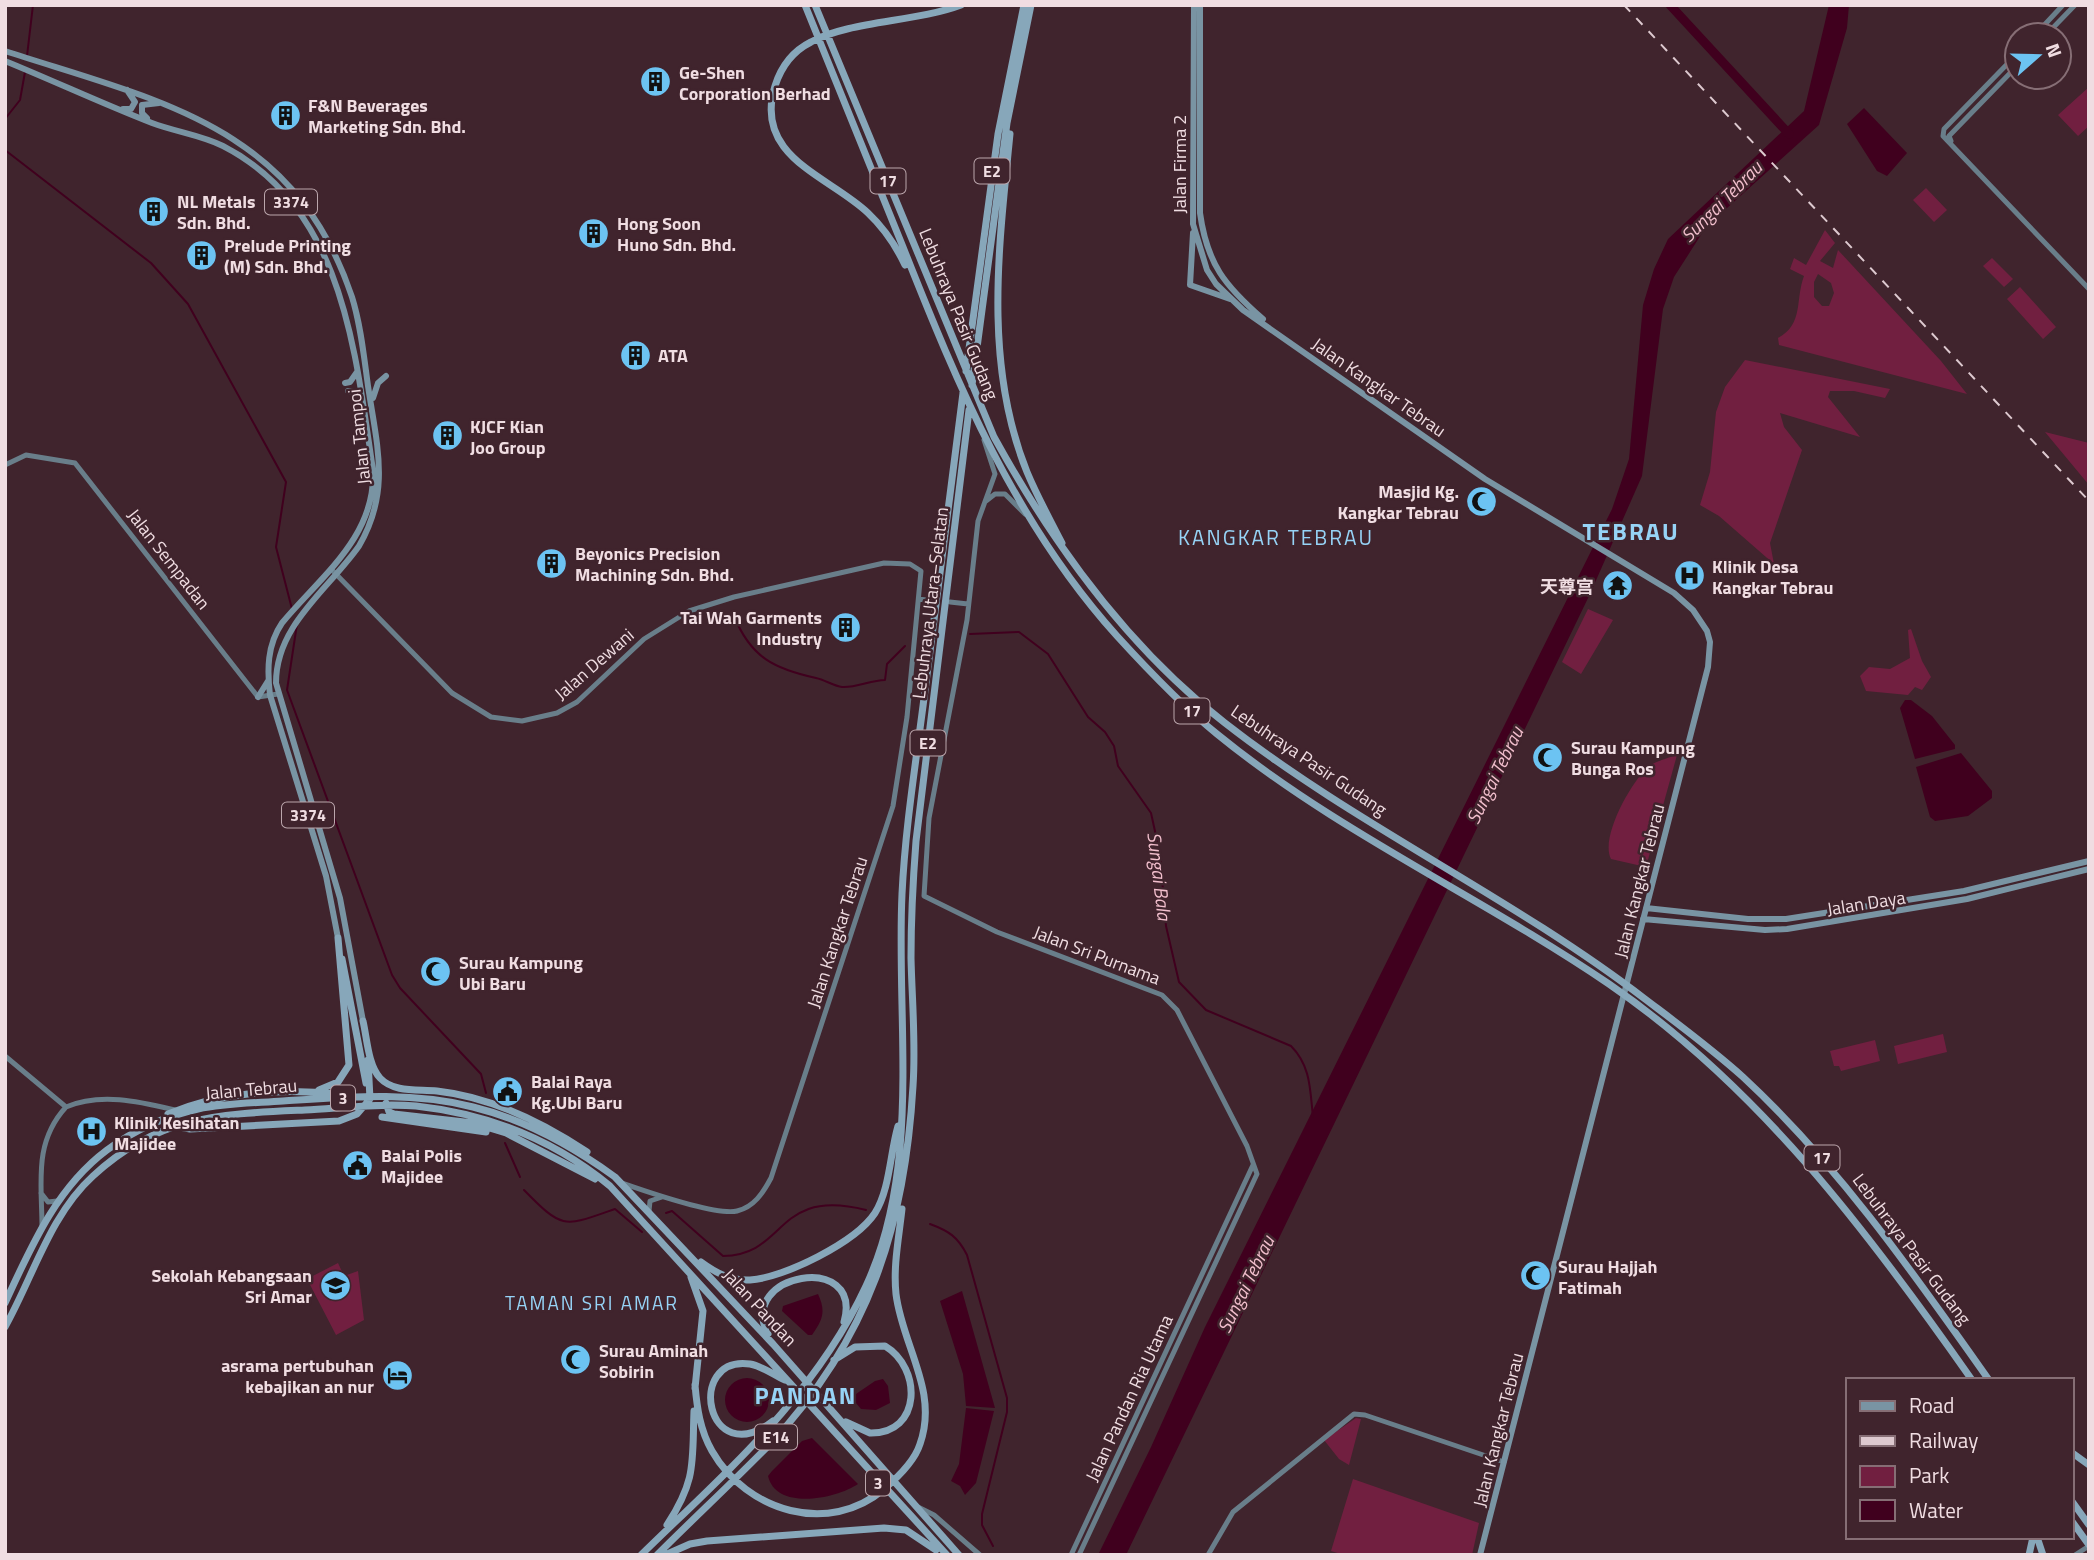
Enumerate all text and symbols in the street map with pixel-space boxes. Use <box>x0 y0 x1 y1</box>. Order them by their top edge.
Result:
north arrow <box>2003 21 2073 91</box>
text: N <box>2039 39 2070 61</box>
place label: Ge-Shen Corporation Berhad <box>679 59 831 107</box>
building icon: Ge-Shen Corporation Berhad <box>639 65 673 99</box>
place label: F&N Beverages Marketing Sdn. Bhd. <box>308 92 466 140</box>
building icon: F&N Beverages Marketing Sdn. Bhd. <box>268 98 302 132</box>
street label: Jalan Firma 2 <box>1166 115 1193 213</box>
water label: Sungai Tebrau <box>1674 152 1770 248</box>
road number: E2 <box>974 158 1010 183</box>
road number: 17 <box>870 168 906 194</box>
place label: NL Metals Sdn. Bhd. <box>177 188 256 236</box>
road number: 3374 <box>265 190 317 214</box>
building icon: NL Metals Sdn. Bhd. <box>137 194 171 228</box>
place label: Hong Soon Huno Sdn. Bhd. <box>617 210 736 258</box>
building icon: Hong Soon Huno Sdn. Bhd. <box>577 216 611 250</box>
street label: Lebuhraya Pasir Gudang <box>912 224 1006 404</box>
place label: Prelude Printing (M) Sdn. Bhd. <box>224 232 351 280</box>
building icon: Prelude Printing (M) Sdn. Bhd. <box>184 238 218 272</box>
street label: Jalan Kangkar Tebrau <box>1306 331 1452 443</box>
building icon: ATA <box>618 338 652 372</box>
place label: ATA <box>658 342 688 369</box>
street label: Jalan Tampoi <box>341 388 377 486</box>
place label: KJCF Kian Joo Group <box>470 413 546 461</box>
building icon: KJCF Kian Joo Group <box>430 419 464 453</box>
place label: Masjid Kg. Kangkar Tebrau <box>1337 478 1459 526</box>
mosque icon: Masjid Kg. Kangkar Tebrau <box>1465 484 1499 518</box>
street label: Jalan Sempadan <box>121 503 217 615</box>
street label: Lebuhraya Utara–Selatan <box>905 506 955 700</box>
district label: TEBRAU <box>1582 513 1680 549</box>
district label: KANGKAR TEBRAU <box>1178 521 1374 553</box>
place label: Beyonics Precision Machining Sdn. Bhd. <box>575 540 734 588</box>
building icon: Beyonics Precision Machining Sdn. Bhd. <box>535 546 569 580</box>
place label: Klinik Desa Kangkar Tebrau <box>1712 553 1834 601</box>
hospital icon: Klinik Desa Kangkar Tebrau <box>1672 559 1706 593</box>
temple icon: 天尊宫 <box>1600 569 1634 603</box>
place label: 天尊宫 <box>1540 573 1594 600</box>
place label: Tai Wah Garments Industry <box>680 604 822 652</box>
building icon: Tai Wah Garments Industry <box>828 610 862 644</box>
street label: Jalan Dewani <box>548 622 640 706</box>
road number: 17 <box>1174 698 1210 724</box>
street label: Lebuhraya Pasir Gudang <box>1226 698 1392 822</box>
water label: Sungai Tebrau <box>1458 720 1531 829</box>
road number: E2 <box>911 730 946 756</box>
place label: Surau Kampung Bunga Ros <box>1571 734 1695 782</box>
mosque icon: Surau Kampung Bunga Ros <box>1531 740 1565 774</box>
street label: Jalan Kangkar Tebrau <box>1607 801 1671 961</box>
road number: 3374 <box>282 802 334 828</box>
water label: Sungai Bala <box>1140 830 1180 923</box>
street label: Jalan Kangkar Tebrau <box>800 853 874 1011</box>
street label: Jalan Daya <box>1825 883 1907 923</box>
street label: Jalan Sri Purnama <box>1030 918 1164 992</box>
place label: Surau Kampung Ubi Baru <box>459 949 583 997</box>
mosque icon: Surau Kampung Ubi Baru <box>419 955 453 989</box>
place label: Balai Raya Kg.Ubi Baru <box>531 1068 622 1116</box>
street label: Jalan Tebrau <box>204 1072 298 1106</box>
public building icon: Balai Raya Kg.Ubi Baru <box>491 1074 525 1108</box>
road number: 3 <box>331 1086 355 1110</box>
place label: Klinik Kesihatan Majidee <box>114 1109 240 1157</box>
hospital icon: Klinik Kesihatan Majidee <box>74 1115 108 1149</box>
place label: Balai Polis Majidee <box>381 1142 462 1190</box>
road number: 17 <box>1804 1146 1840 1170</box>
public building icon: Balai Polis Majidee <box>341 1148 375 1182</box>
street label: Lebuhraya Pasir Gudang <box>1846 1168 1978 1330</box>
water label: Sungai Tebrau <box>1209 1229 1282 1338</box>
place label: Surau Hajjah Fatimah <box>1558 1253 1657 1301</box>
mosque icon: Surau Hajjah Fatimah <box>1518 1259 1552 1293</box>
place label: Sekolah Kebangsaan Sri Amar <box>151 1262 312 1310</box>
street label: Jalan Pandan <box>717 1262 803 1352</box>
school or university icon: Sekolah Kebangsaan Sri Amar <box>318 1268 352 1302</box>
district label: TAMAN SRI AMAR <box>505 1288 679 1317</box>
street label: Jalan Pandan Ria Utama <box>1078 1310 1180 1486</box>
place label: Surau Aminah Sobirin <box>599 1337 708 1385</box>
mosque icon: Surau Aminah Sobirin <box>559 1343 593 1377</box>
street label: Jalan Kangkar Tebrau <box>1466 1350 1530 1510</box>
place label: asrama pertubuhan kebajikan an nur <box>221 1352 374 1400</box>
hotel icon: asrama pertubuhan kebajikan an nur <box>380 1358 414 1392</box>
district label: PANDAN <box>755 1377 857 1413</box>
legend <box>1846 1378 2073 1539</box>
text: Road <box>1909 1389 1954 1421</box>
road number: E14 <box>755 1424 797 1450</box>
text: Railway <box>1909 1424 1978 1456</box>
text: Park <box>1909 1459 1949 1491</box>
road number: 3 <box>866 1470 890 1496</box>
text: Water <box>1909 1494 1963 1526</box>

